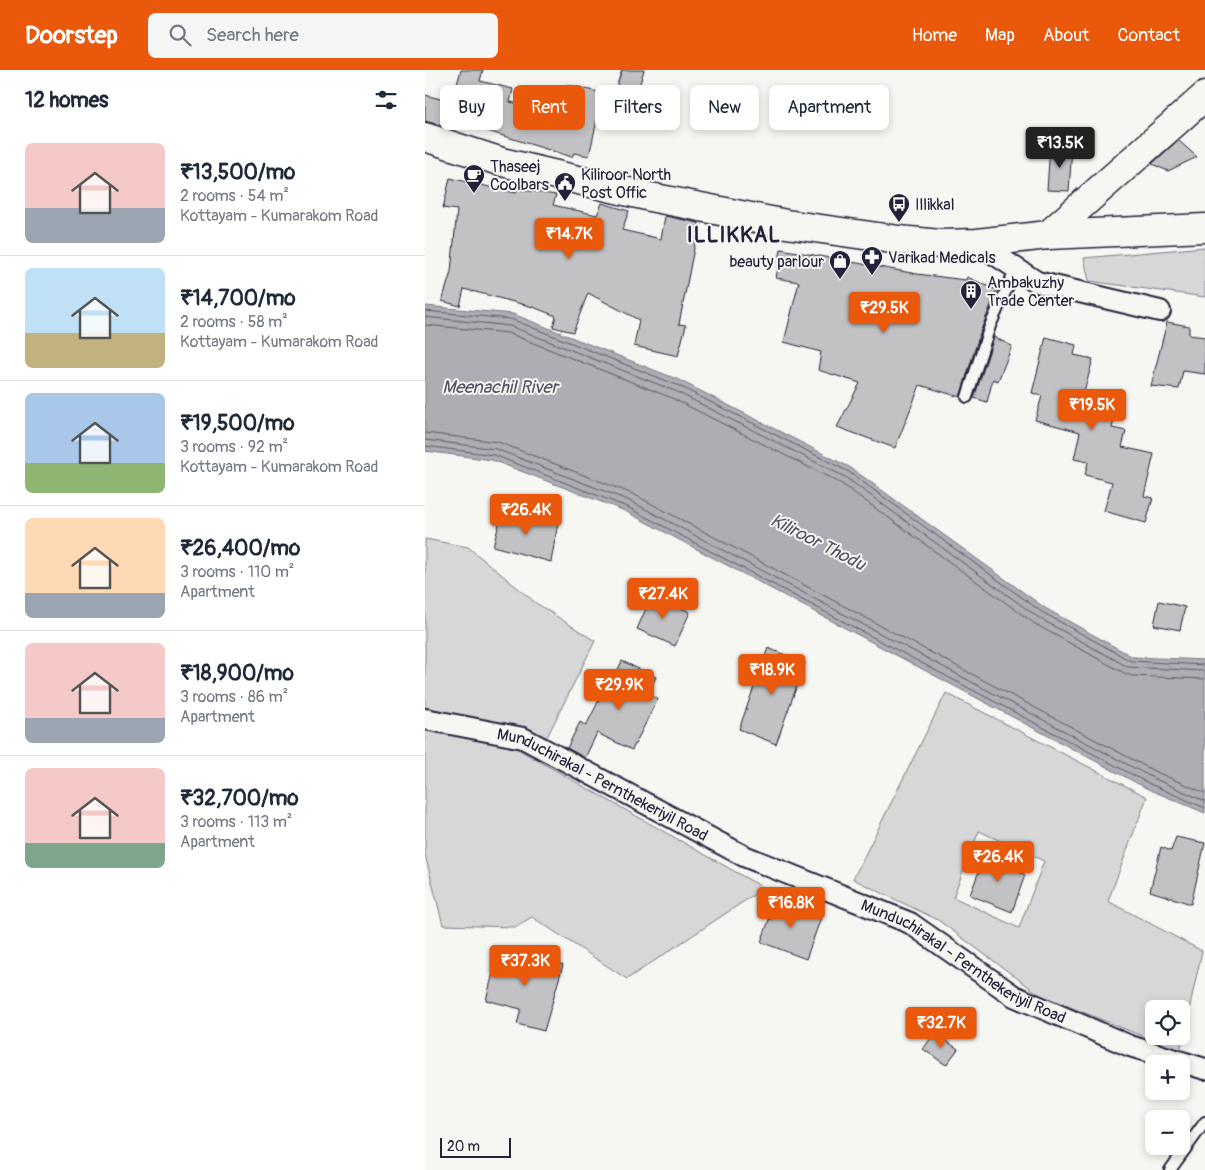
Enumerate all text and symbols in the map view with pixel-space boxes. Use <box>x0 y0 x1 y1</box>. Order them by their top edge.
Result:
search box <box>148 13 498 58</box>
text: Doorstep <box>25 21 118 50</box>
icon: search <box>166 21 194 49</box>
text: Search here <box>206 23 299 47</box>
text: Home <box>912 24 957 47</box>
text: Map <box>985 24 1015 47</box>
text: About <box>1043 24 1089 47</box>
text: Contact <box>1117 24 1180 47</box>
chip: Buy <box>440 85 503 130</box>
chip: Rent <box>513 85 585 130</box>
chip: Filters <box>595 85 680 130</box>
chip: New <box>690 85 759 130</box>
chip: Apartment <box>769 85 889 130</box>
icon: filters <box>372 86 400 114</box>
text: 12 homes <box>25 87 108 114</box>
pin: ₹13.5K <box>1019 126 1101 169</box>
text: ₹13.5K <box>1037 133 1083 153</box>
place label: Thaseej Coolbars <box>490 157 549 195</box>
text: ₹13,500/mo <box>180 159 295 186</box>
icon: home <box>65 163 125 223</box>
cafe icon: Thaseej Coolbars <box>462 163 486 194</box>
place label: Kiliroor North Post Offic <box>581 165 671 203</box>
public building icon: Kiliroor North Post Offic <box>553 171 577 202</box>
text: 2 rooms · 54 m² <box>180 186 289 206</box>
bus stop icon: Illikkal <box>887 192 911 223</box>
place label: Illikkal <box>915 195 955 215</box>
text: Kottayam - Kumarakom Road <box>180 206 378 226</box>
pin: ₹14.7K <box>528 218 610 260</box>
district label: ILLIKKAL <box>687 222 781 249</box>
text: ₹14.7K <box>546 224 592 244</box>
pharmacy icon: Varikad Medicals <box>860 245 884 276</box>
place label: Varikad Medicals <box>888 248 996 268</box>
shop icon: beauty parlour <box>828 249 852 280</box>
place label: beauty parlour <box>729 252 824 272</box>
place label: Ambakuzhy Trade Center <box>987 273 1075 311</box>
building icon: Ambakuzhy Trade Center <box>959 279 983 310</box>
text: ₹14,700/mo <box>180 285 296 312</box>
icon: home <box>65 288 125 348</box>
pin: ₹29.5K <box>843 292 925 334</box>
text: ₹29.5K <box>860 298 908 318</box>
text: 2 rooms · 58 m² <box>180 312 288 332</box>
text: Kottayam - Kumarakom Road <box>180 332 378 352</box>
water label: Meenachil River <box>442 376 560 399</box>
pin: ₹19.5K <box>1051 388 1133 431</box>
text: ₹19.5K <box>1069 395 1115 415</box>
text: ₹19,500/mo <box>180 410 295 437</box>
icon: home <box>65 413 125 473</box>
text: 3 rooms · 92 m² <box>180 437 288 457</box>
text: Kottayam - Kumarakom Road <box>180 457 378 477</box>
pin: ₹26.4K <box>485 494 567 536</box>
text: ₹26.4K <box>501 500 551 520</box>
water label: Kiliroor Thodu <box>767 509 870 577</box>
text: ₹26,400/mo <box>180 535 300 562</box>
icon: home <box>65 538 125 598</box>
text: 3 rooms · 110 m² <box>180 562 294 582</box>
pin: ₹27.4K <box>622 578 704 620</box>
text: Apartment <box>180 582 255 602</box>
text: ₹27.4K <box>638 584 688 604</box>
pin: ₹18.9K <box>731 654 813 696</box>
text: ₹18,900/mo <box>180 660 294 687</box>
text: ₹18.9K <box>749 660 795 680</box>
icon: home <box>65 663 125 723</box>
pin: ₹29.9K <box>578 668 660 711</box>
text: ₹29.9K <box>595 675 643 695</box>
text: 3 rooms · 86 m² <box>180 687 288 707</box>
text: Apartment <box>180 707 255 727</box>
street label: Munduchirakal - Pernthekeriyil Road <box>495 724 711 846</box>
text: ₹32,700/mo <box>180 785 299 812</box>
icon: home <box>65 788 125 848</box>
text: 3 rooms · 113 m² <box>180 812 292 832</box>
text: Apartment <box>180 832 255 852</box>
pin: ₹26.4K <box>957 840 1039 883</box>
text: ₹26.4K <box>973 847 1023 867</box>
pin: ₹16.8K <box>750 886 832 929</box>
text: ₹16.8K <box>768 893 814 913</box>
street label: Munduchirakal - Pernthekeriyil Road <box>858 895 1069 1028</box>
pin: ₹37.3K <box>484 944 566 987</box>
text: ₹37.3K <box>500 951 550 971</box>
map controls <box>1145 1000 1190 1155</box>
button: locate <box>1145 1000 1190 1045</box>
pin: ₹32.7K <box>900 1006 982 1049</box>
text: ₹32.7K <box>916 1013 966 1033</box>
button: + <box>1145 1055 1190 1100</box>
button: − <box>1145 1110 1190 1155</box>
scale bar <box>440 1135 511 1158</box>
text: 20 m <box>447 1138 480 1155</box>

